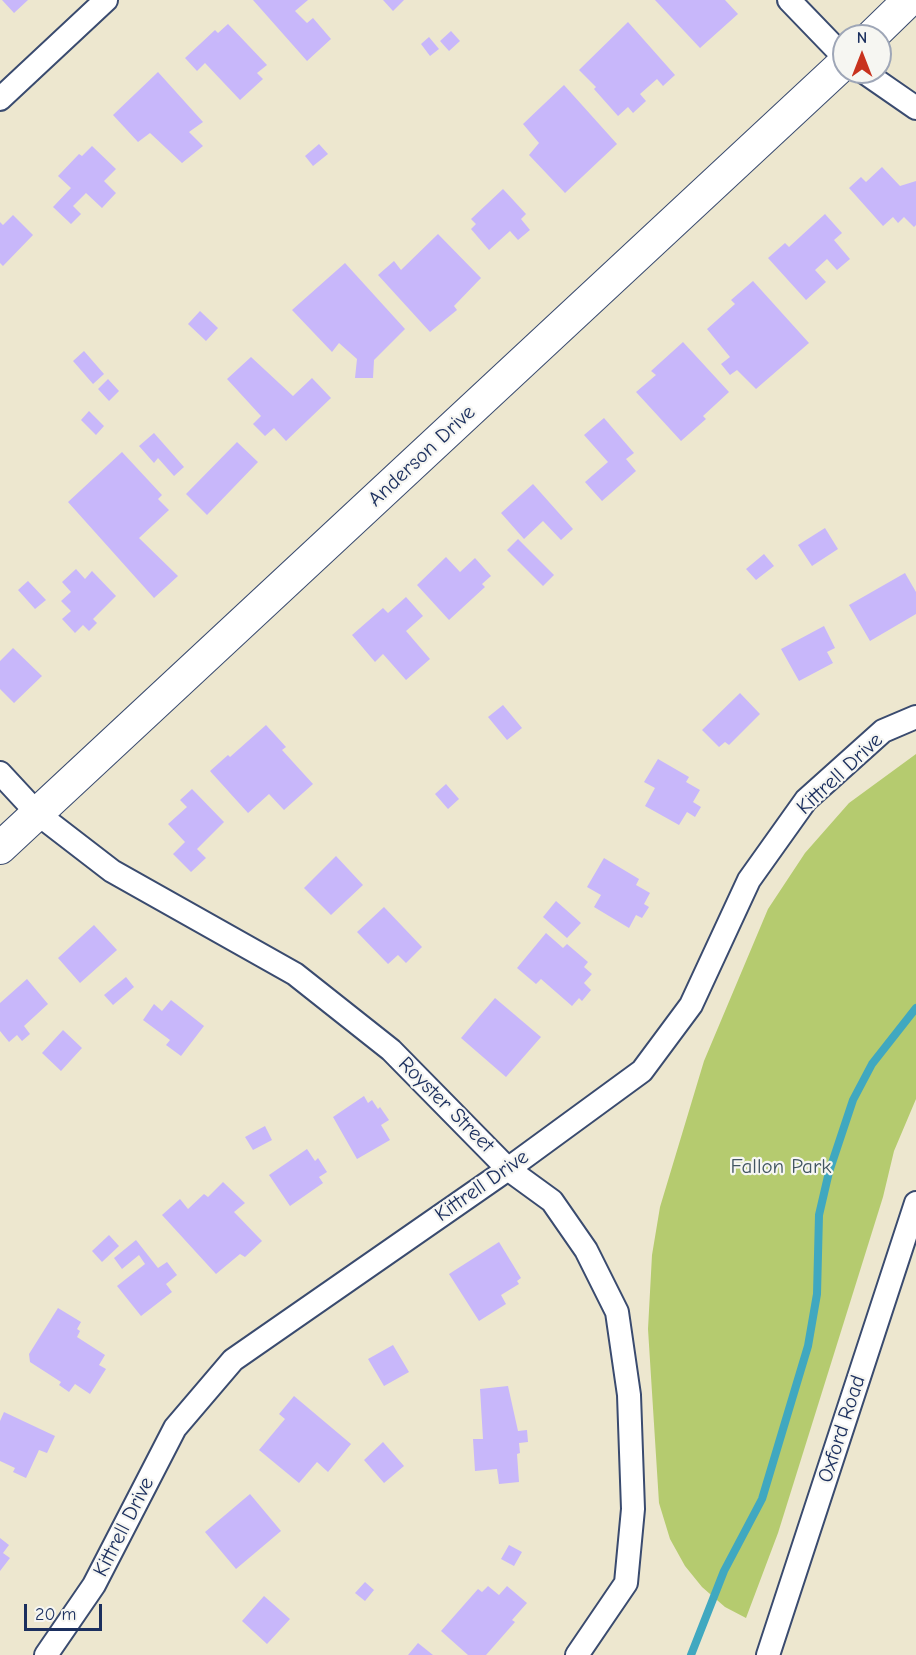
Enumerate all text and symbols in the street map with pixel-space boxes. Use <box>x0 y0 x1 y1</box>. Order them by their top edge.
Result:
north arrow <box>832 24 892 84</box>
text: N <box>857 29 867 47</box>
street label: Anderson Drive <box>363 400 481 512</box>
street label: Kittrell Drive <box>792 728 888 820</box>
street label: Royster Street <box>393 1052 499 1158</box>
street label: Kittrell Drive <box>430 1145 534 1227</box>
park label: Fallon Park <box>731 1154 831 1180</box>
street label: Oxford Road <box>813 1372 871 1486</box>
street label: Kittrell Drive <box>88 1473 160 1581</box>
scale bar <box>27 1592 105 1630</box>
text: 20 m <box>35 1604 76 1625</box>

